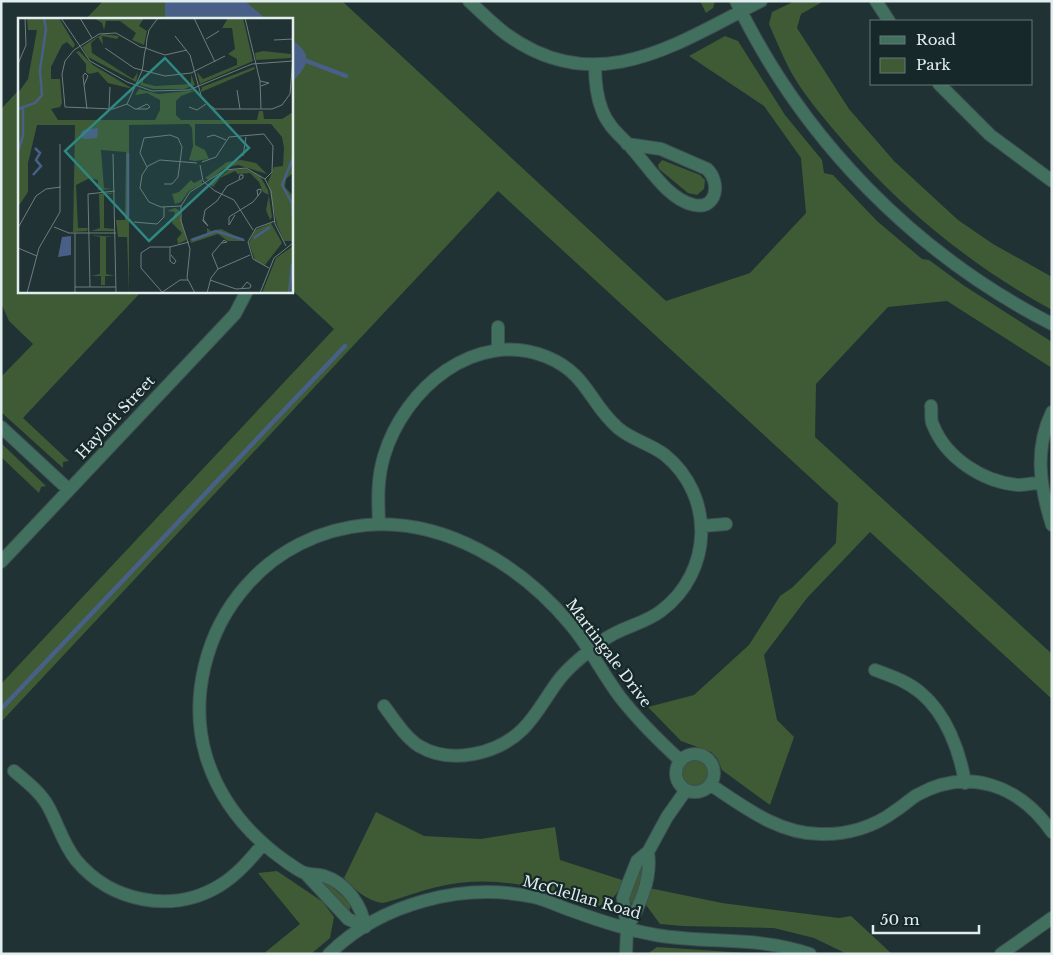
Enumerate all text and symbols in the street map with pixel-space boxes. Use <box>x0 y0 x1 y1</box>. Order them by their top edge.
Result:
inset map <box>18 18 292 292</box>
legend <box>870 20 1033 85</box>
text: Road <box>916 30 956 49</box>
text: Park <box>916 55 952 74</box>
street label: Hayloft Street <box>71 371 159 463</box>
street label: Martingale Drive <box>562 595 656 711</box>
street label: McClellan Road <box>521 871 643 923</box>
scale bar <box>873 902 979 934</box>
text: 50 m <box>880 910 920 929</box>

